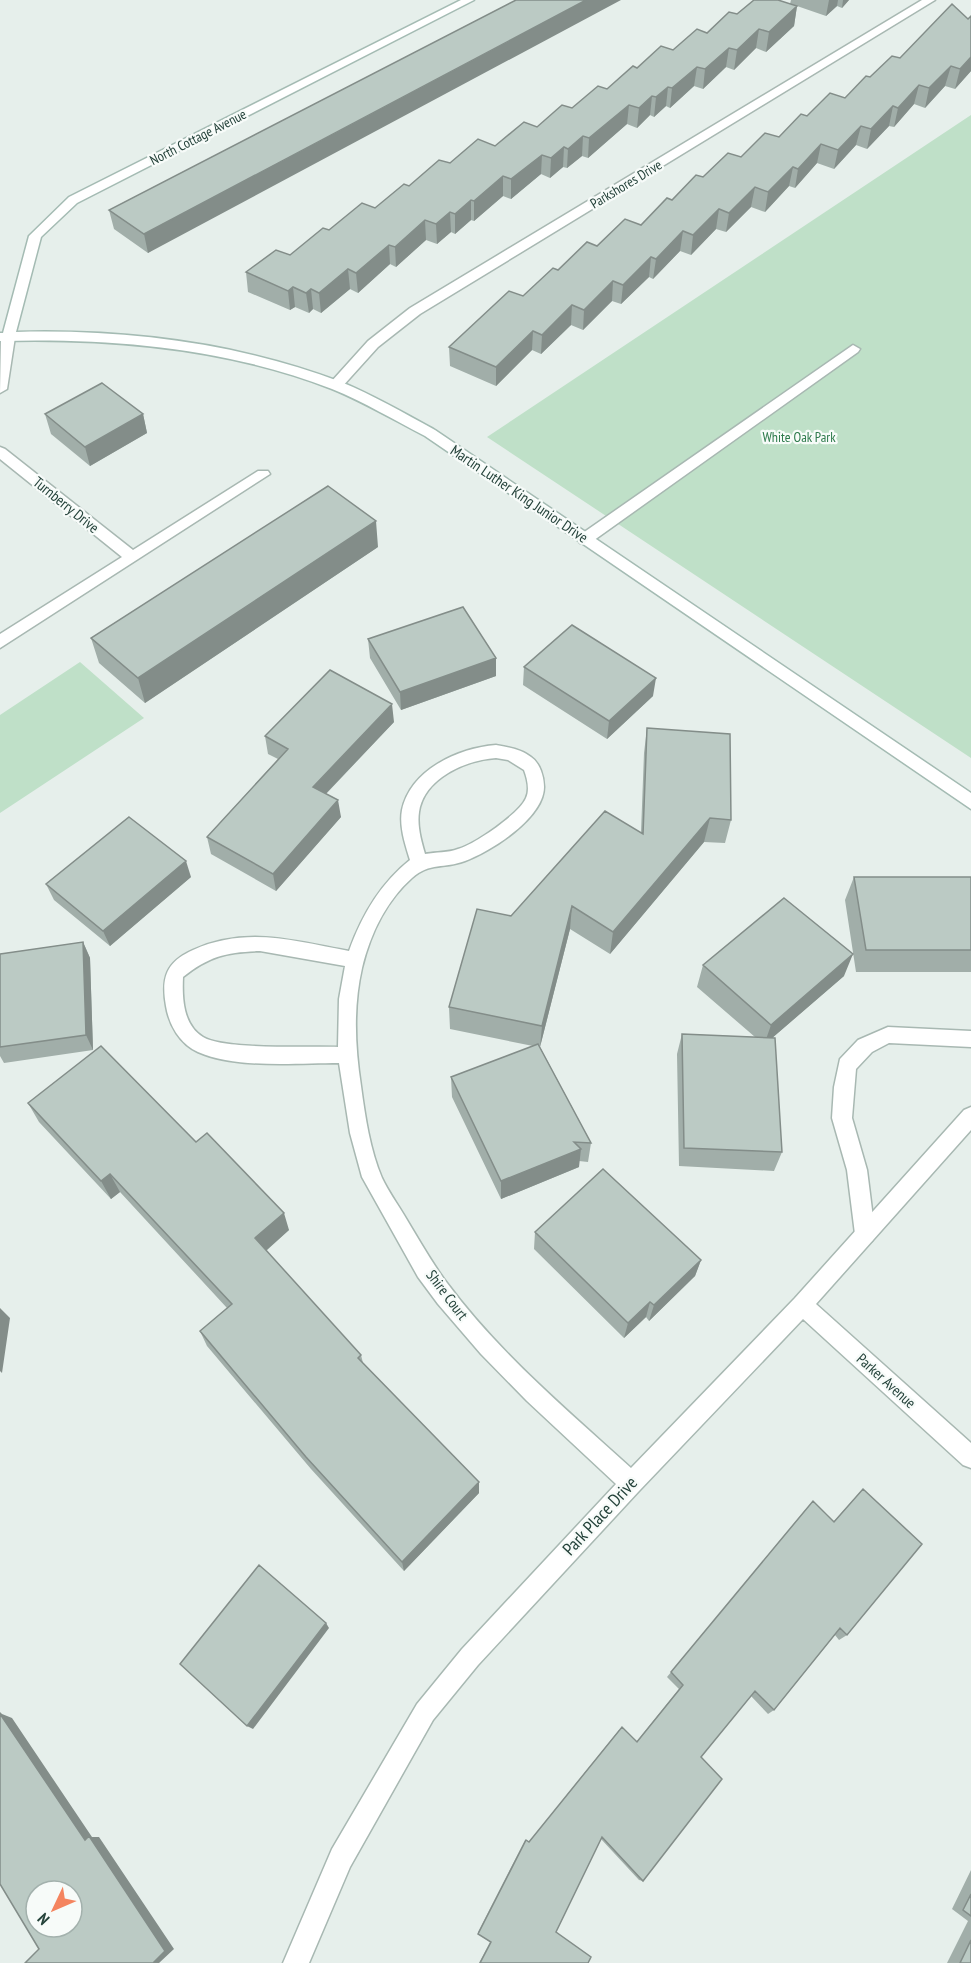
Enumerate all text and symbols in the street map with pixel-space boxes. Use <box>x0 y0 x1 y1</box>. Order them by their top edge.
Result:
street label: North Cottage Avenue <box>147 105 249 169</box>
street label: Parkshores Drive <box>587 155 665 212</box>
park label: White Oak Park <box>762 428 836 446</box>
street label: Martin Luther King Junior Drive <box>447 440 592 547</box>
street label: Turnberry Drive <box>30 472 103 537</box>
street label: Shire Court <box>422 1266 472 1323</box>
street label: Parker Avenue <box>853 1349 920 1412</box>
street label: Park Place Drive <box>557 1471 642 1560</box>
north arrow <box>24 1879 84 1939</box>
text: N <box>33 1909 53 1929</box>

